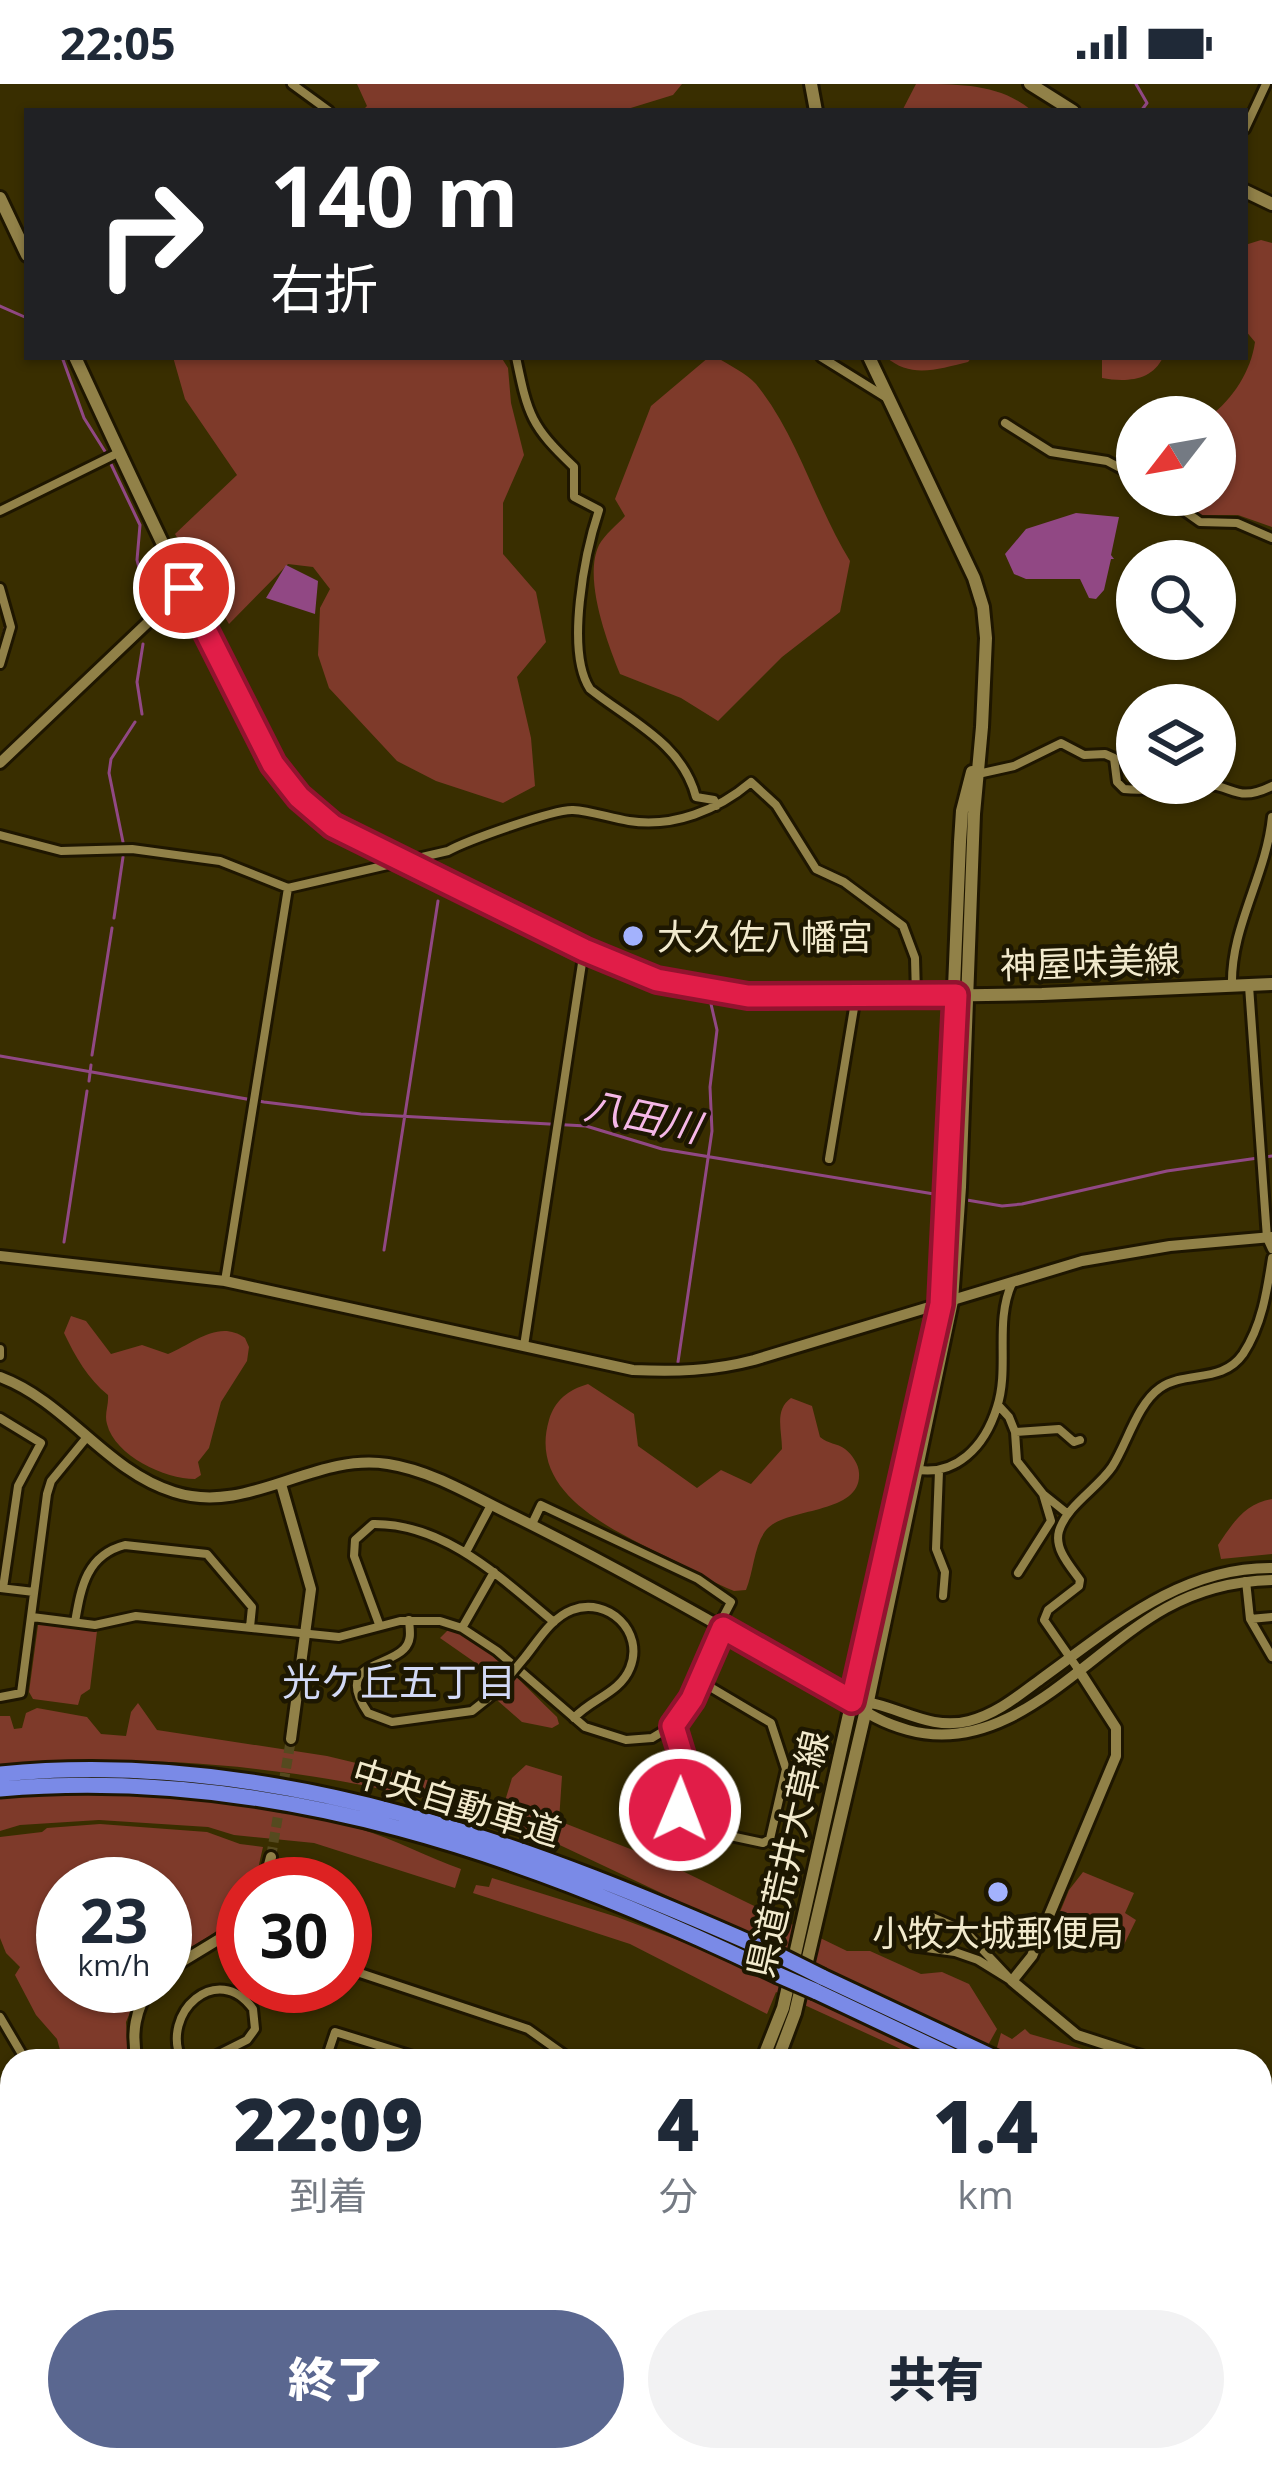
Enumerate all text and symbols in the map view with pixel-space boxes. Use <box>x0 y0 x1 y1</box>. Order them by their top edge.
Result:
text: 22:05 <box>60 12 176 73</box>
text: 140 m <box>270 137 518 252</box>
icon: right <box>72 156 228 312</box>
text: 右折 <box>270 251 378 325</box>
north arrow <box>1116 396 1236 516</box>
map controls <box>1116 396 1236 804</box>
pin <box>133 537 235 639</box>
button: search <box>1116 540 1236 660</box>
icon: arrive <box>151 555 217 621</box>
button: layers <box>1116 684 1236 804</box>
place label: 大久佐八幡宮 <box>657 912 873 961</box>
marker: 大久佐八幡宮 <box>620 923 646 949</box>
street label: 神屋味美線 <box>999 934 1181 990</box>
water label: 八田川 <box>580 1077 710 1154</box>
district label: 光ケ丘五丁目 <box>282 1654 516 1707</box>
street label: 県道荒井大草線 <box>735 1726 839 1982</box>
street label: 中央自動車道 <box>347 1747 567 1857</box>
position arrow <box>617 1747 743 1873</box>
speed limit sign: 30 <box>216 1857 372 2013</box>
text: 23 <box>80 1879 148 1961</box>
marker: 小牧大城郵便局 <box>985 1879 1011 1905</box>
place label: 小牧大城郵便局 <box>872 1908 1124 1957</box>
text: km/h <box>78 1944 150 1985</box>
text: 22:09 <box>234 2074 423 2172</box>
text: 4 <box>657 2074 699 2172</box>
text: 1.4 <box>933 2076 1038 2174</box>
text: km <box>957 2167 1014 2220</box>
text: 到着 <box>290 2168 368 2221</box>
text: 分 <box>659 2168 698 2221</box>
button: 終了 <box>48 2310 624 2448</box>
button: 共有 <box>648 2310 1224 2448</box>

